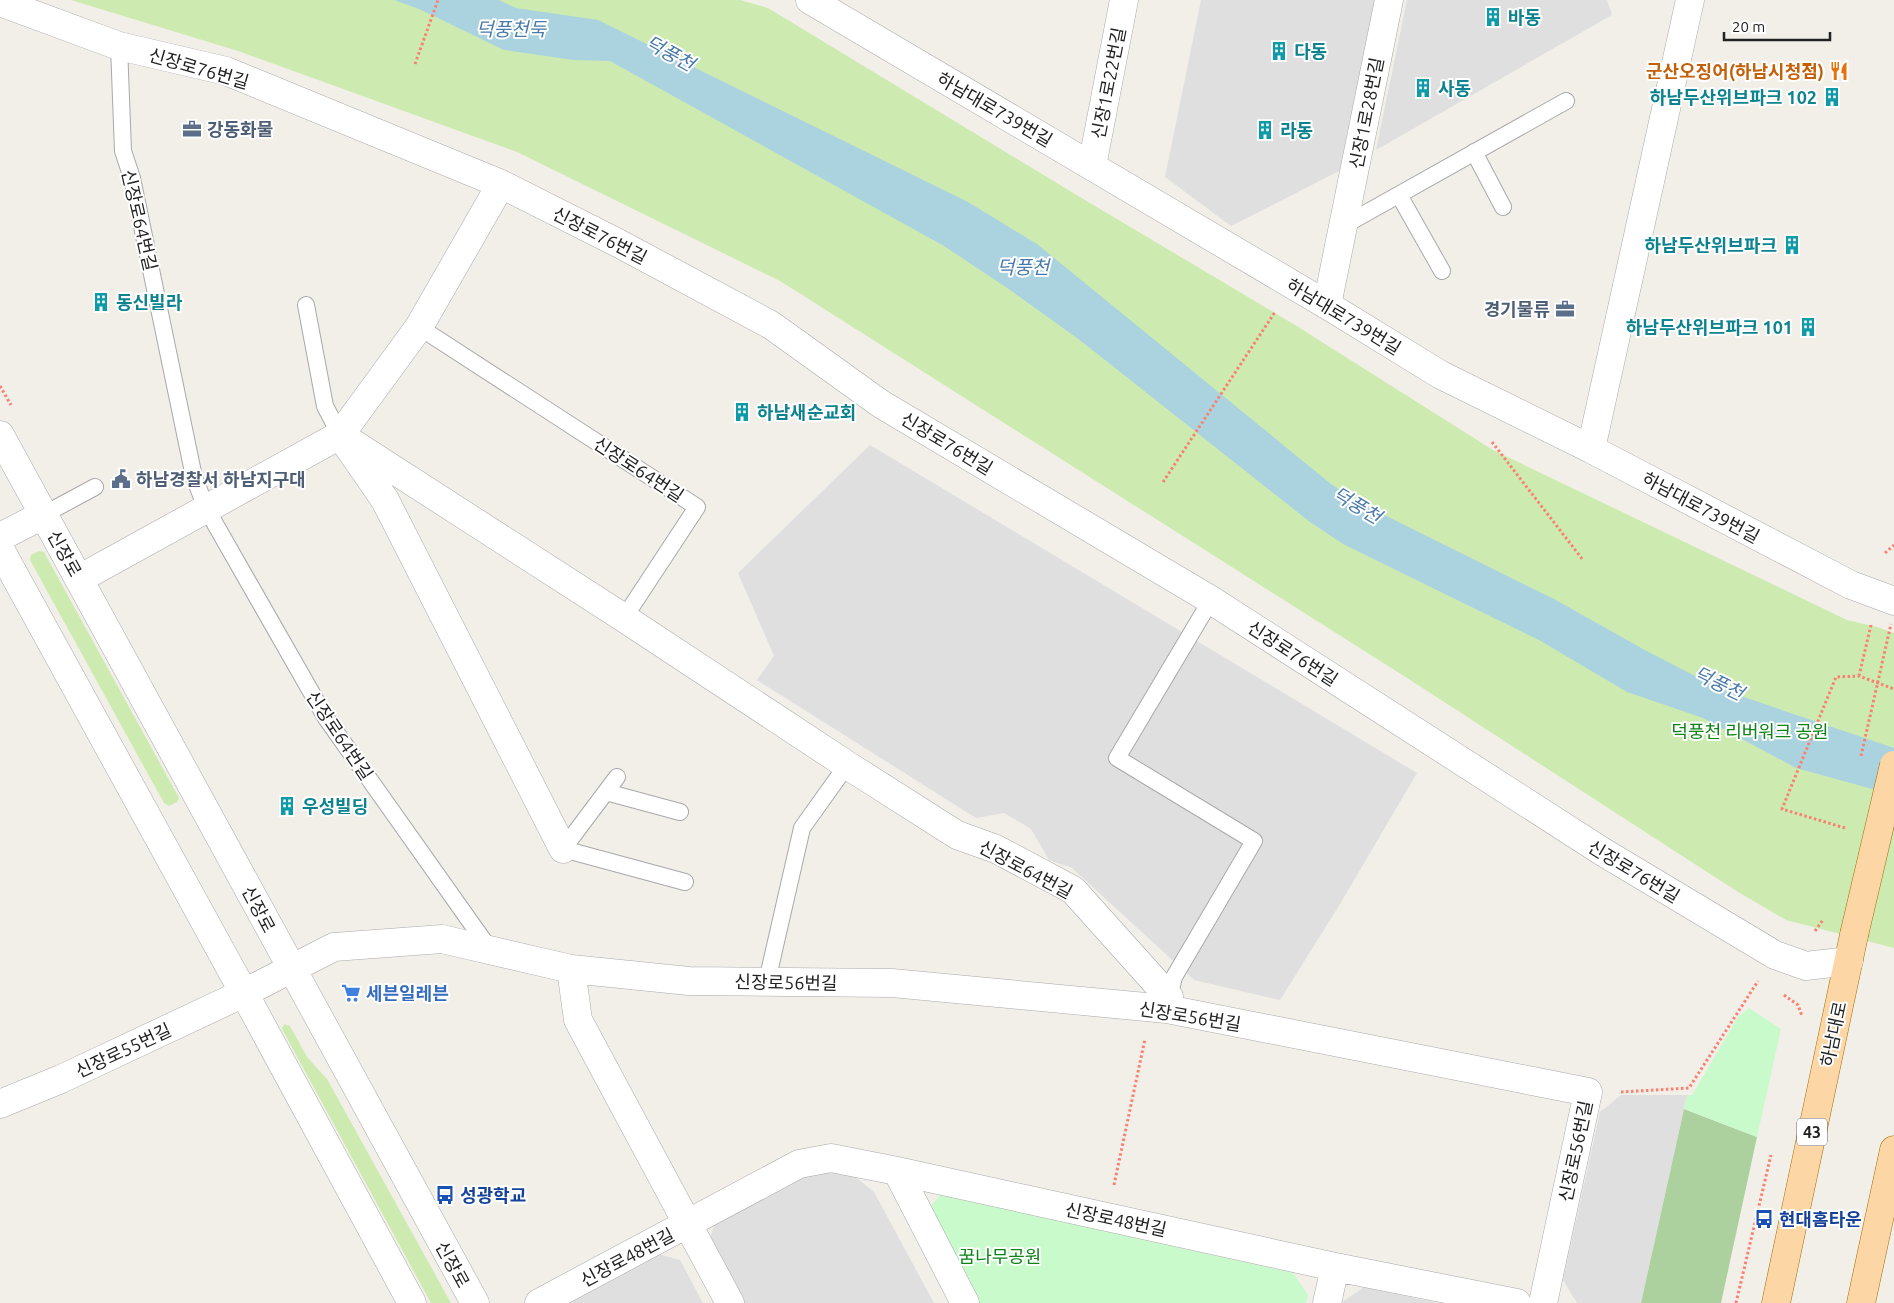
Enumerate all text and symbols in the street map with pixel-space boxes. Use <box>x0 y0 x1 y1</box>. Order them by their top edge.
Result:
building icon: 바동 <box>1482 6 1504 28</box>
place label: 바동 <box>1508 7 1541 27</box>
scale bar <box>1724 10 1830 42</box>
water label: 덕풍천둑 <box>476 18 547 40</box>
text: 20 m <box>1732 18 1765 35</box>
street label: 신장1로22번길 <box>1087 25 1129 141</box>
water label: 덕풍천 <box>642 31 700 76</box>
building icon: 다동 <box>1268 40 1290 62</box>
place label: 다동 <box>1294 41 1327 61</box>
street label: 신장로76번길 <box>147 44 251 92</box>
street label: 신장1로28번길 <box>1345 55 1387 171</box>
restaurant icon: 군산오징어(하남시청점) <box>1828 60 1850 82</box>
place label: 군산오징어(하남시청점) <box>1646 61 1824 82</box>
street label: 하남대로739번길 <box>934 68 1056 150</box>
building icon: 사동 <box>1412 77 1434 99</box>
place label: 사동 <box>1438 78 1471 98</box>
building icon: 하남두산위브파크 102 <box>1821 86 1843 108</box>
place label: 하남두산위브파크 102 <box>1650 87 1817 107</box>
office icon: 강동화물 <box>181 118 203 140</box>
place label: 강동화물 <box>207 119 273 139</box>
building icon: 라동 <box>1254 119 1276 141</box>
place label: 라동 <box>1280 120 1313 140</box>
street label: 신장로64번길 <box>119 168 161 272</box>
street label: 신장로76번길 <box>550 203 650 267</box>
building icon: 하남두산위브파크 <box>1781 234 1803 256</box>
place label: 하남두산위브파크 <box>1645 235 1777 255</box>
water label: 덕풍천 <box>997 256 1051 278</box>
street label: 하남대로739번길 <box>1283 274 1405 358</box>
building icon: 동신빌라 <box>90 291 112 313</box>
place label: 동신빌라 <box>116 292 183 312</box>
office icon: 경기물류 <box>1554 298 1576 320</box>
place label: 경기물류 <box>1484 299 1550 319</box>
building icon: 하남두산위브파크 101 <box>1797 316 1819 338</box>
place label: 하남두산위브파크 101 <box>1626 317 1793 337</box>
building icon: 하남새순교회 <box>731 401 753 423</box>
place label: 하남새순교회 <box>757 402 856 422</box>
street label: 신장로76번길 <box>898 408 996 478</box>
street label: 신장로64번길 <box>590 433 688 505</box>
public building icon: 하남경찰서 하남지구대 <box>110 468 132 490</box>
street label: 하남대로739번길 <box>1639 468 1763 546</box>
place label: 하남경찰서 하남지구대 <box>136 469 306 489</box>
water label: 덕풍천 <box>1329 482 1386 529</box>
street label: 신장로 <box>44 526 86 580</box>
street label: 신장로76번길 <box>1244 617 1342 689</box>
water label: 덕풍천 <box>1691 662 1749 705</box>
street label: 신장로64번길 <box>303 687 377 783</box>
park label: 덕풍천 리버워크 공원 <box>1671 721 1829 741</box>
building icon: 우성빌딩 <box>276 795 298 817</box>
place label: 우성빌딩 <box>302 796 368 816</box>
street label: 신장로64번길 <box>976 836 1076 902</box>
street label: 신장로76번길 <box>1585 836 1683 906</box>
street label: 신장로 <box>239 882 279 936</box>
street label: 신장로56번길 <box>734 971 838 993</box>
supermarket icon: 세븐일레븐 <box>340 982 362 1004</box>
place label: 세븐일레븐 <box>366 983 449 1003</box>
street label: 신장로56번길 <box>1138 998 1242 1034</box>
street label: 하남대로 <box>1816 1000 1850 1068</box>
street label: 신장로55번길 <box>72 1019 174 1081</box>
street label: 신장로56번길 <box>1554 1098 1596 1204</box>
road number: 43 <box>1797 1118 1827 1146</box>
bus stop icon: 성광학교 <box>434 1184 456 1206</box>
place label: 성광학교 <box>460 1185 526 1205</box>
street label: 신장로48번길 <box>1063 1198 1169 1240</box>
bus stop icon: 현대홈타운 <box>1753 1208 1775 1230</box>
place label: 현대홈타운 <box>1779 1209 1862 1229</box>
street label: 신장로48번길 <box>577 1224 677 1290</box>
street label: 신장로 <box>432 1237 474 1291</box>
park label: 꿈나무공원 <box>959 1246 1041 1266</box>

